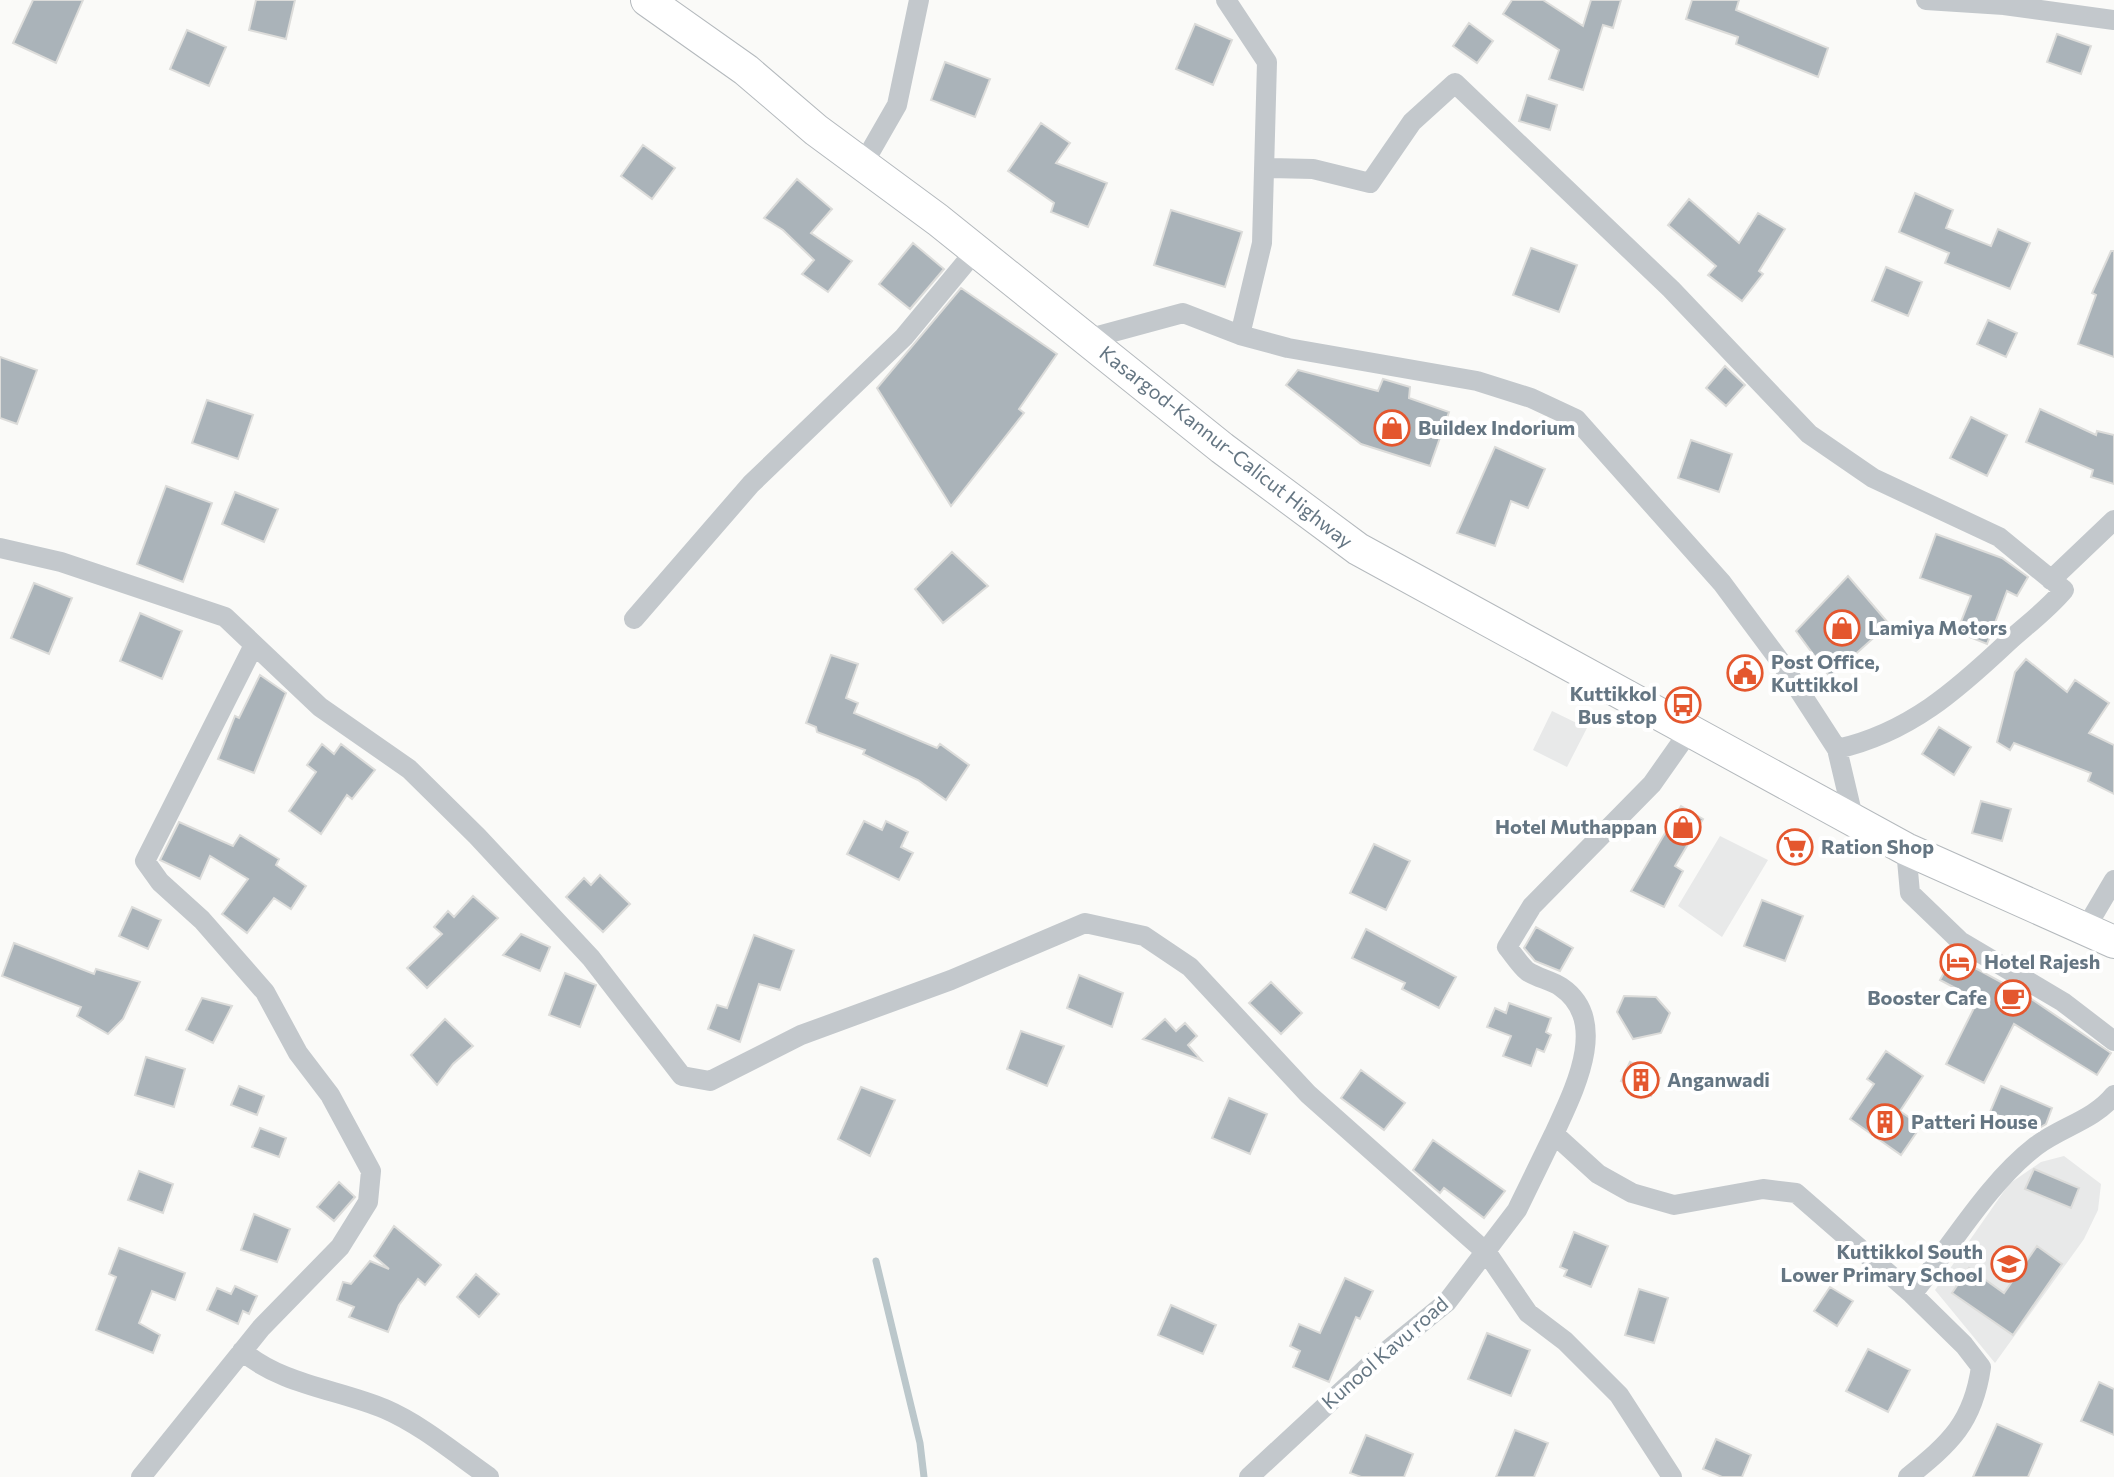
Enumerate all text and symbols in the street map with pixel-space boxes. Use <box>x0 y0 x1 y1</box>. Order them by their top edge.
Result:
street label: Kasargod-Kannur-Calicut Highway <box>1095 340 1358 552</box>
shop icon: Buildex Indorium <box>1373 409 1411 447</box>
place label: Buildex Indorium <box>1418 415 1575 439</box>
shop icon: Lamiya Motors <box>1823 609 1861 647</box>
place label: Lamiya Motors <box>1868 615 2007 639</box>
place label: Post Office, Kuttikkol <box>1771 649 1880 696</box>
public building icon: Post Office, Kuttikkol <box>1726 654 1764 692</box>
place label: Kuttikkol Bus stop <box>1570 681 1657 728</box>
bus stop icon: Kuttikkol Bus stop <box>1664 686 1702 724</box>
shop icon: Hotel Muthappan <box>1664 808 1702 846</box>
place label: Hotel Muthappan <box>1495 814 1657 838</box>
supermarket icon: Ration Shop <box>1776 828 1814 866</box>
place label: Ration Shop <box>1821 834 1934 858</box>
hotel icon: Hotel Rajesh <box>1939 943 1977 981</box>
place label: Hotel Rajesh <box>1984 949 2100 973</box>
cafe icon: Booster Cafe <box>1994 979 2032 1017</box>
place label: Booster Cafe <box>1867 985 1987 1009</box>
building icon: Anganwadi <box>1622 1061 1660 1099</box>
place label: Anganwadi <box>1667 1067 1770 1091</box>
building icon: Patteri House <box>1866 1103 1904 1141</box>
place label: Patteri House <box>1911 1109 2038 1133</box>
place label: Kuttikkol South Lower Primary School <box>1781 1239 1983 1286</box>
school or university icon: Kuttikkol South Lower Primary School <box>1990 1245 2028 1283</box>
street label: Kunool Kavu road <box>1316 1291 1452 1413</box>

